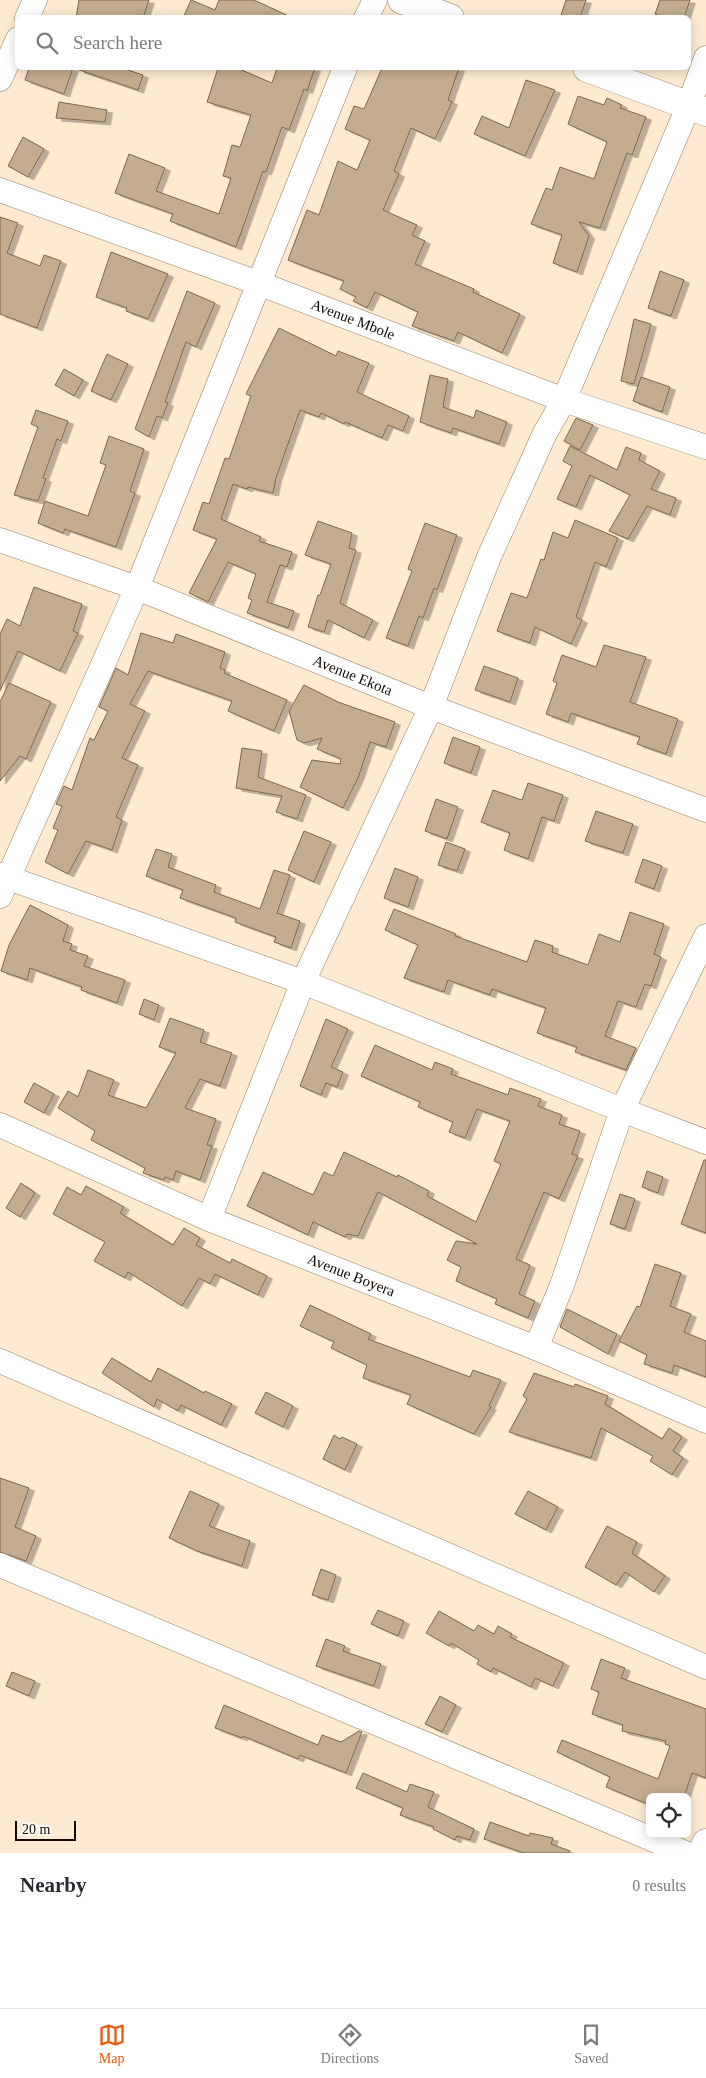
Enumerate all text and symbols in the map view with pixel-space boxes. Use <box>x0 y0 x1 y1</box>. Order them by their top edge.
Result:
search box <box>15 15 691 70</box>
icon: search <box>33 29 61 57</box>
text: Search here <box>73 32 162 53</box>
street label: Avenue Mbole <box>309 296 398 343</box>
street label: Avenue Ekota <box>311 652 395 699</box>
street label: Avenue Boyera <box>305 1251 398 1300</box>
map controls <box>646 1793 691 1838</box>
button: locate <box>646 1793 691 1838</box>
scale bar <box>15 1818 76 1841</box>
text: 20 m <box>22 1822 50 1837</box>
text: Nearby <box>20 1873 87 1897</box>
text: 0 results <box>632 1877 686 1894</box>
tab: Map <box>98 2021 126 2067</box>
tab: Directions <box>321 2021 379 2067</box>
tab: Saved <box>574 2021 608 2067</box>

